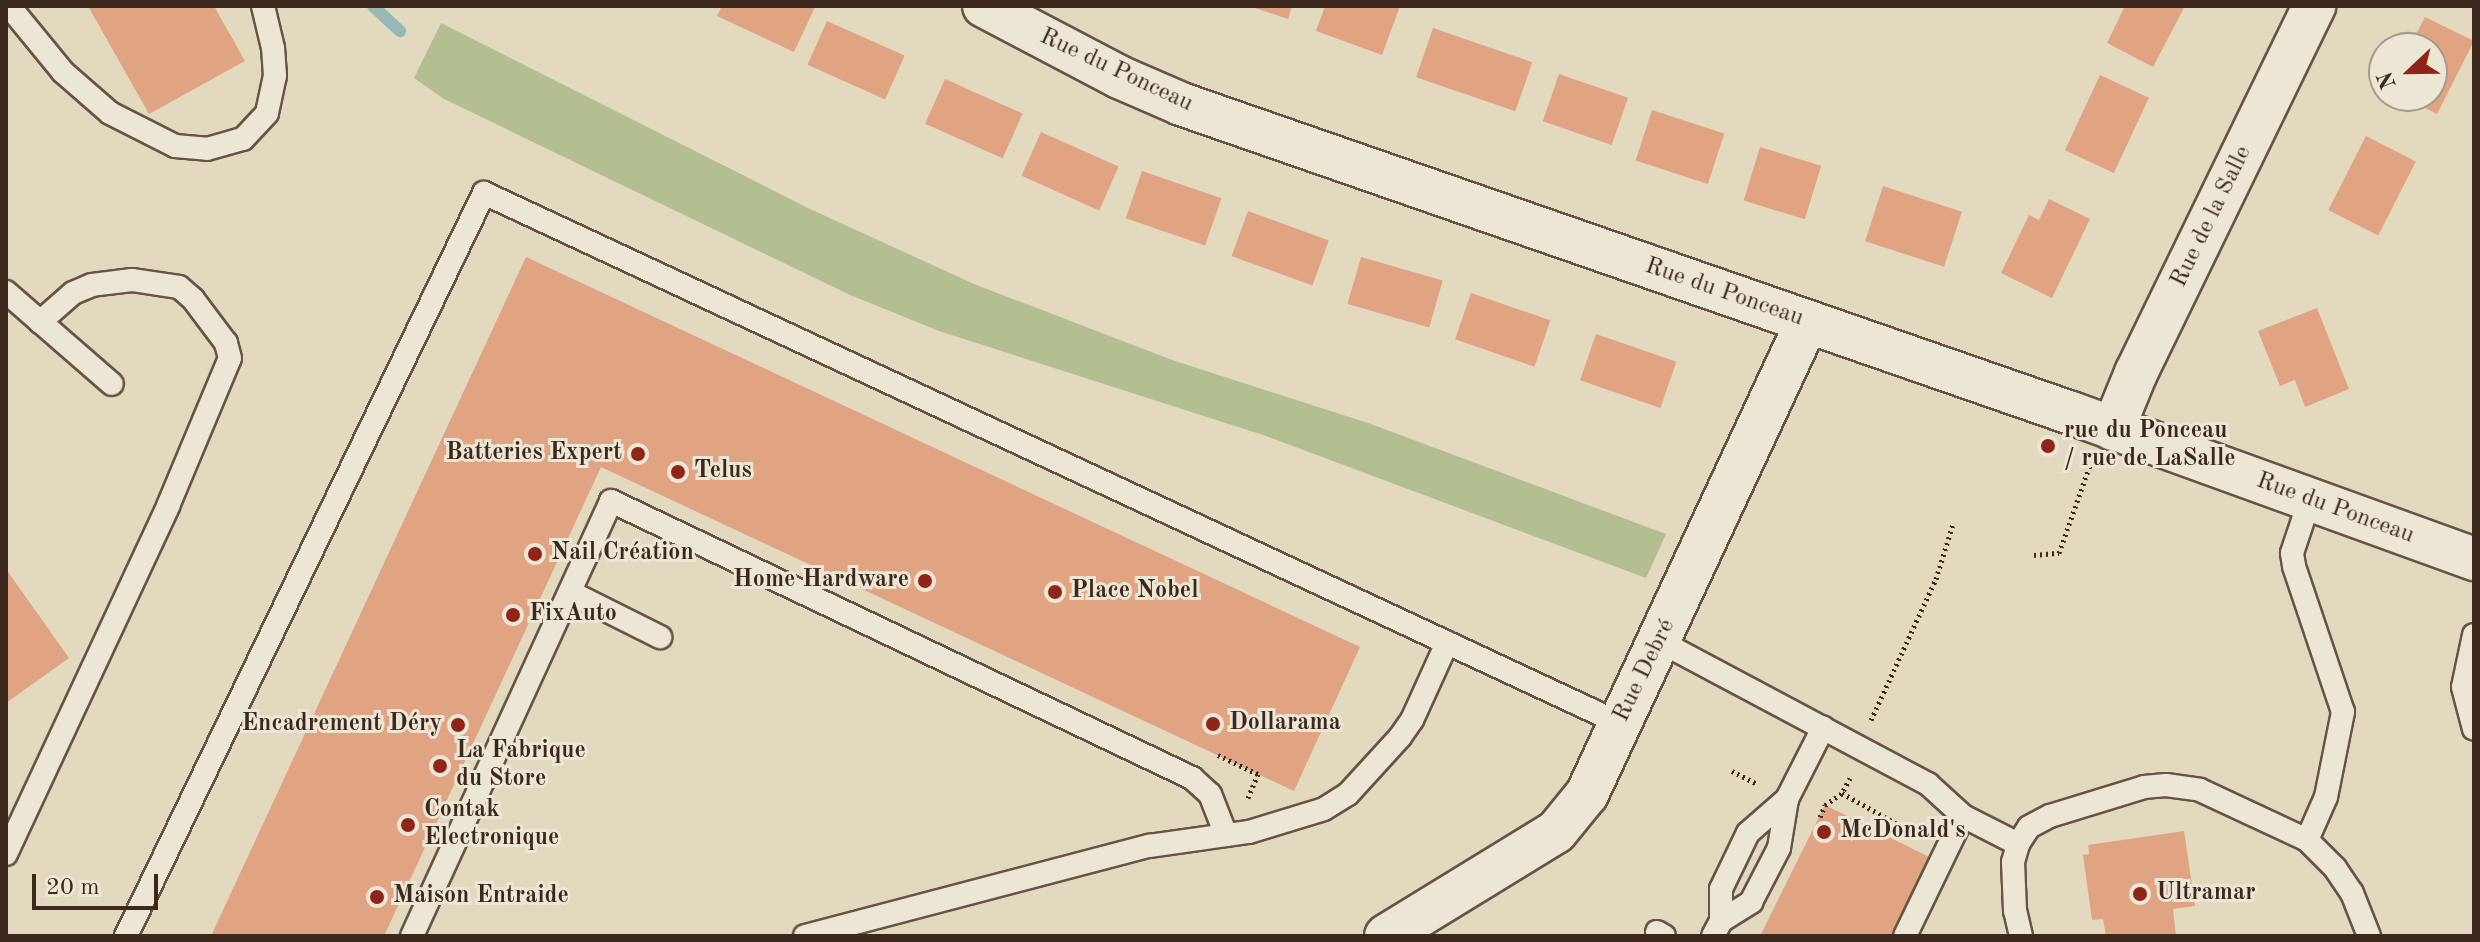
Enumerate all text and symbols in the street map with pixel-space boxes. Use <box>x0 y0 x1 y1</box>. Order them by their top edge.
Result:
street label: Rue du Ponceau <box>1035 23 1197 119</box>
north arrow <box>2368 32 2448 112</box>
text: N <box>2374 68 2401 92</box>
street label: Rue de la Salle <box>2165 142 2259 292</box>
street label: Rue du Ponceau <box>1641 252 1807 334</box>
place label: rue du Ponceau / rue de LaSalle <box>2064 418 2236 474</box>
marker: rue du Ponceau / rue de LaSalle <box>2039 437 2057 455</box>
place label: Batteries Expert <box>446 440 622 468</box>
marker: Batteries Expert <box>629 445 647 463</box>
place label: Telus <box>694 458 752 486</box>
marker: Telus <box>669 463 687 481</box>
street label: Rue du Ponceau <box>2252 467 2418 551</box>
place label: Nail Création <box>551 540 694 568</box>
marker: Nail Création <box>526 545 544 563</box>
place label: Home Hardware <box>733 567 909 595</box>
marker: Home Hardware <box>916 572 934 590</box>
place label: Place Nobel <box>1071 578 1199 606</box>
marker: Place Nobel <box>1046 583 1064 601</box>
place label: FixAuto <box>529 601 617 629</box>
marker: FixAuto <box>504 606 522 624</box>
street label: Rue Debré <box>1608 615 1682 727</box>
place label: Dollarama <box>1229 710 1341 738</box>
place label: Encadrement Déry <box>242 711 442 739</box>
marker: Dollarama <box>1204 715 1222 733</box>
marker: Encadrement Déry <box>449 716 467 734</box>
place label: La Fabrique du Store <box>456 738 586 794</box>
marker: La Fabrique du Store <box>431 757 449 775</box>
place label: Contak Electronique <box>424 797 559 853</box>
marker: Contak Electronique <box>399 816 417 834</box>
place label: McDonald's <box>1840 818 1965 846</box>
marker: McDonald's <box>1815 823 1833 841</box>
scale bar <box>36 858 162 908</box>
text: 20 m <box>46 876 100 900</box>
place label: Ultramar <box>2156 880 2256 908</box>
place label: Maison Entraide <box>393 883 569 911</box>
marker: Ultramar <box>2131 885 2149 903</box>
marker: Maison Entraide <box>368 888 386 906</box>

